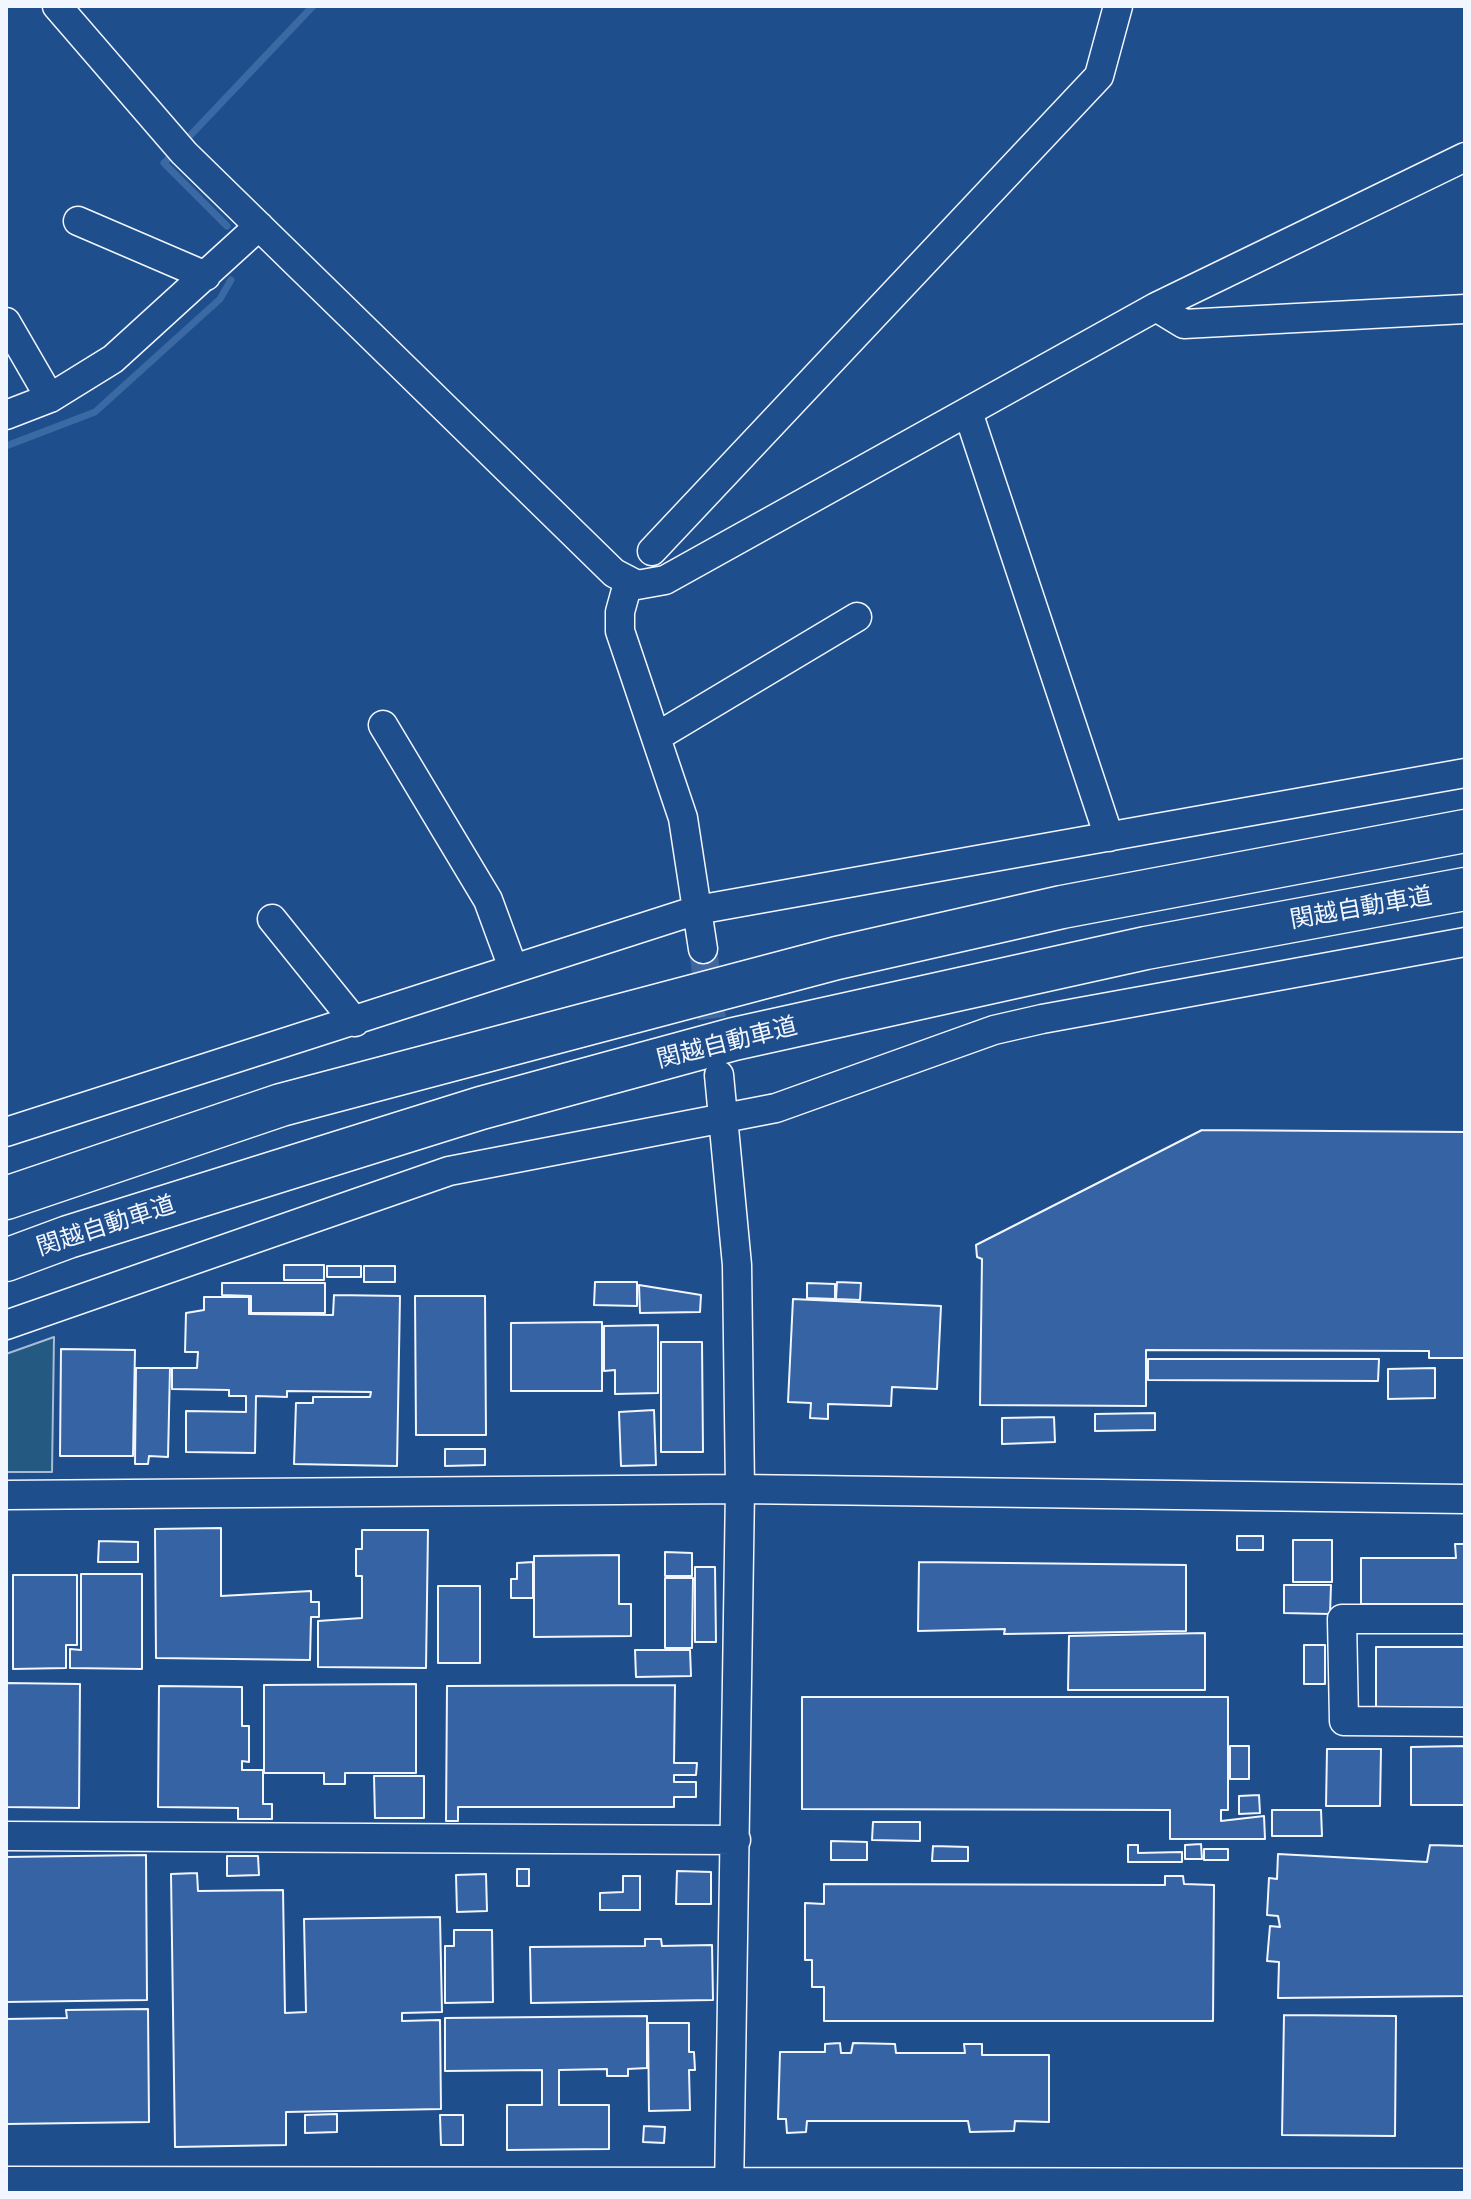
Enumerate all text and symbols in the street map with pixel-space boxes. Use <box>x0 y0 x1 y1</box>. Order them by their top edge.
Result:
street label: 関越自動車道 <box>1288 881 1434 935</box>
street label: 関越自動車道 <box>654 1012 800 1074</box>
street label: 関越自動車道 <box>33 1190 179 1262</box>

